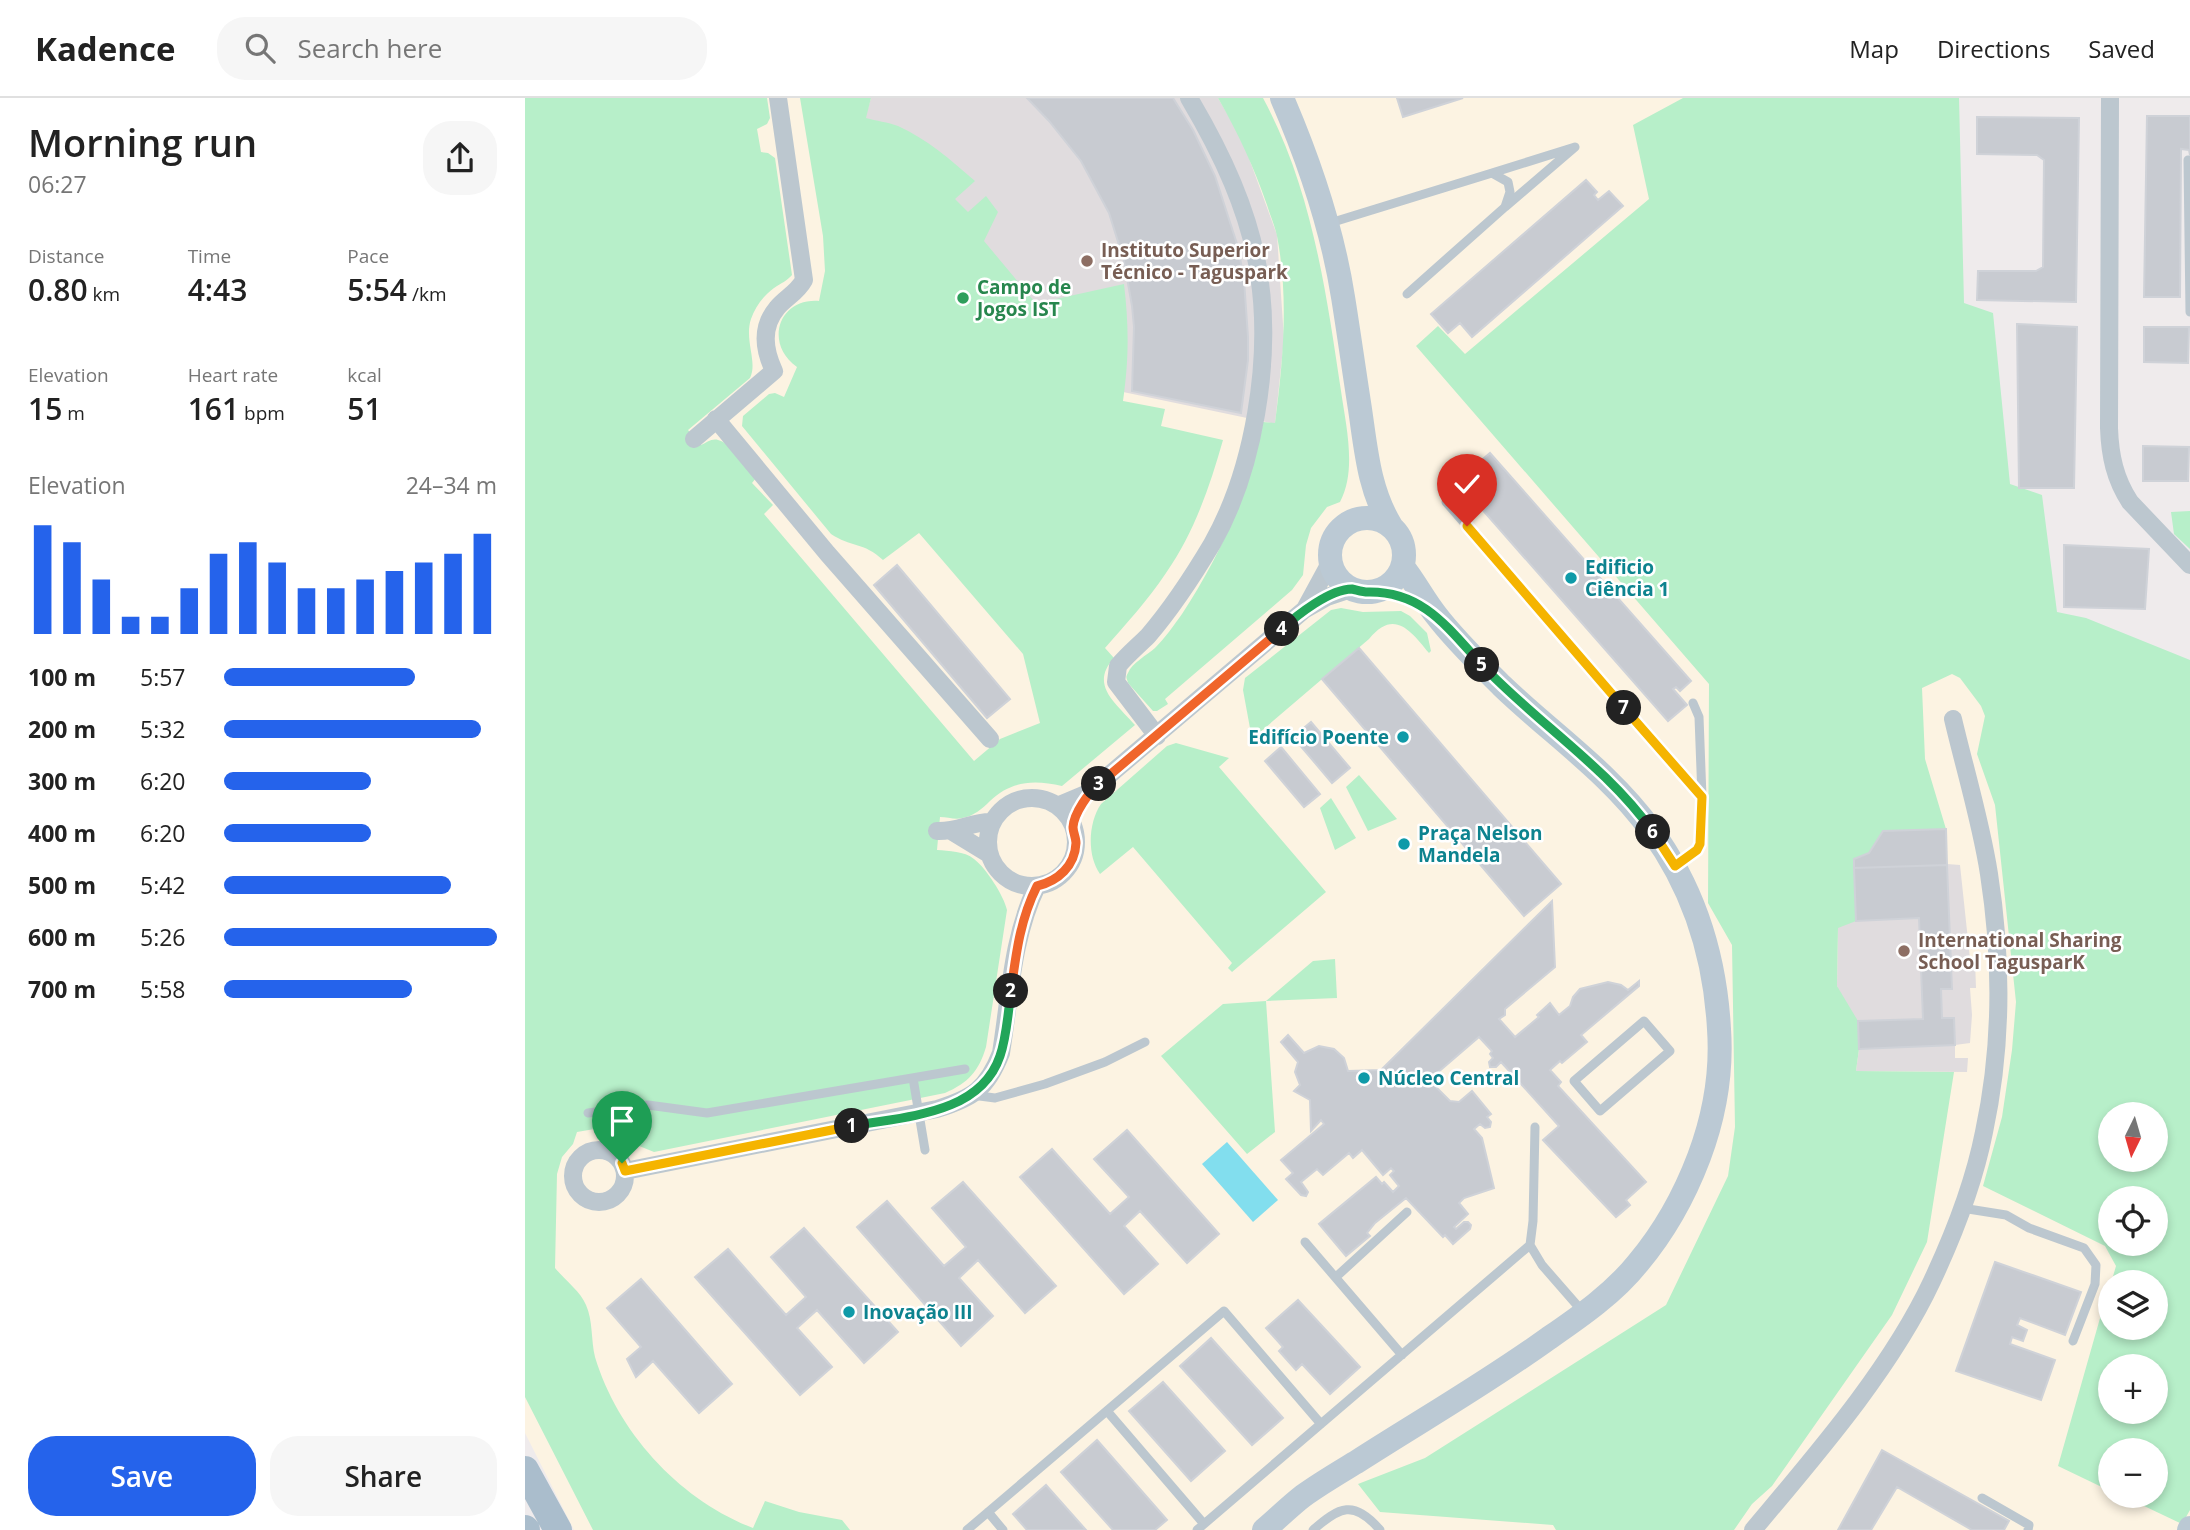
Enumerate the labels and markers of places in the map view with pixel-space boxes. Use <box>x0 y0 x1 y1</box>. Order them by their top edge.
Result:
place label: Instituto Superior Técnico - Taguspark <box>1101 237 1288 285</box>
marker: Instituto Superior Técnico - Taguspark <box>1079 253 1095 269</box>
place label: Campo de Jogos IST <box>975 274 1071 322</box>
marker: Campo de Jogos IST <box>955 290 971 306</box>
pin <box>1437 454 1497 526</box>
place label: Edificio Ciência 1 <box>1585 554 1669 602</box>
marker: Edificio Ciência 1 <box>1563 570 1579 586</box>
pin: 4 <box>1265 612 1299 646</box>
pin: 5 <box>1465 648 1499 682</box>
pin: 7 <box>1607 690 1641 726</box>
place label: Edifício Poente <box>1248 724 1389 750</box>
marker: Edifício Poente <box>1395 729 1411 745</box>
pin: 3 <box>1081 766 1117 802</box>
pin: 6 <box>1635 814 1671 850</box>
place label: Praça Nelson Mandela <box>1418 820 1542 868</box>
marker: Praça Nelson Mandela <box>1396 836 1412 852</box>
place label: International Sharing School TagusparK <box>1918 927 2122 975</box>
marker: International Sharing School TagusparK <box>1896 943 1912 959</box>
pin: 2 <box>993 974 1029 1008</box>
place label: Núcleo Central <box>1378 1065 1519 1091</box>
marker: Núcleo Central <box>1356 1070 1372 1086</box>
pin <box>592 1091 652 1163</box>
pin: 1 <box>835 1108 869 1144</box>
place label: Inovação III <box>863 1299 973 1325</box>
marker: Inovação III <box>841 1304 857 1320</box>

